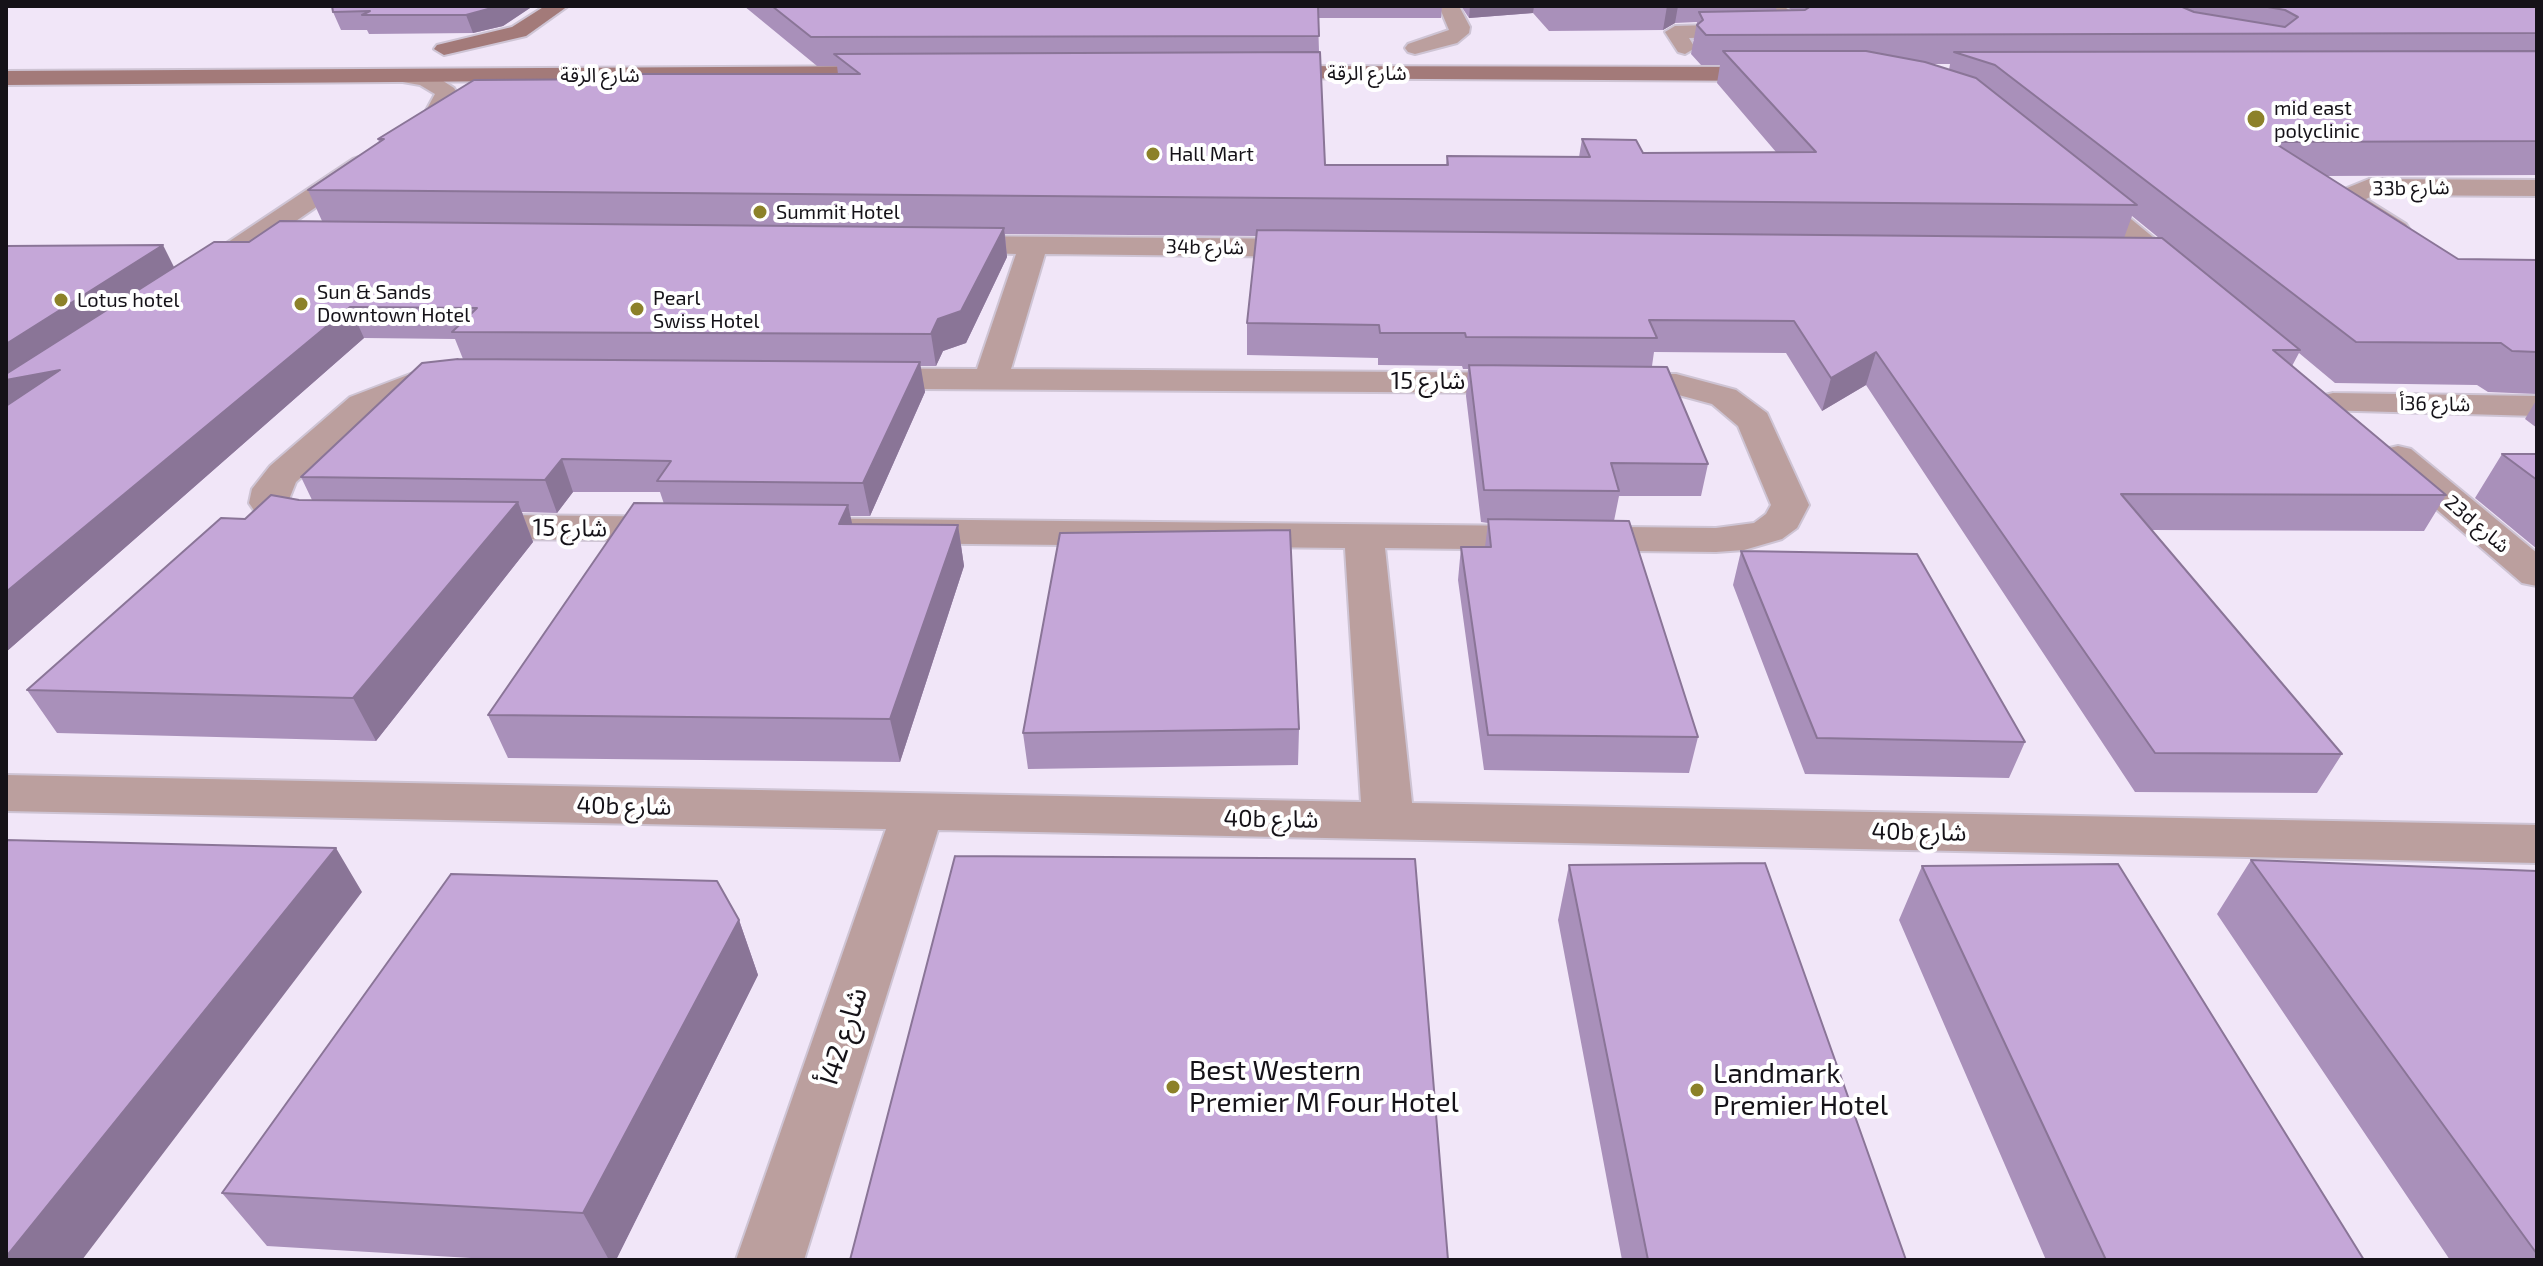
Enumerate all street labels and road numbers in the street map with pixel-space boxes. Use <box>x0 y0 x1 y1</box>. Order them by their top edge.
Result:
street label: شارع الرقة <box>1327 61 1407 85</box>
street label: شارع الرقة <box>560 63 640 87</box>
street label: 33b شارع <box>2372 175 2450 201</box>
street label: 34b شارع <box>1166 234 1244 260</box>
street label: شارع 15 <box>1391 367 1465 395</box>
street label: شارع 36أ <box>2399 391 2471 417</box>
street label: 23d شارع <box>2440 490 2514 558</box>
street label: شارع 15 <box>532 513 608 543</box>
street label: 40b شارع <box>576 791 672 821</box>
street label: 40b شارع <box>1223 804 1319 834</box>
street label: 40b شارع <box>1871 817 1967 847</box>
street label: شارع 42أ <box>812 983 874 1089</box>

